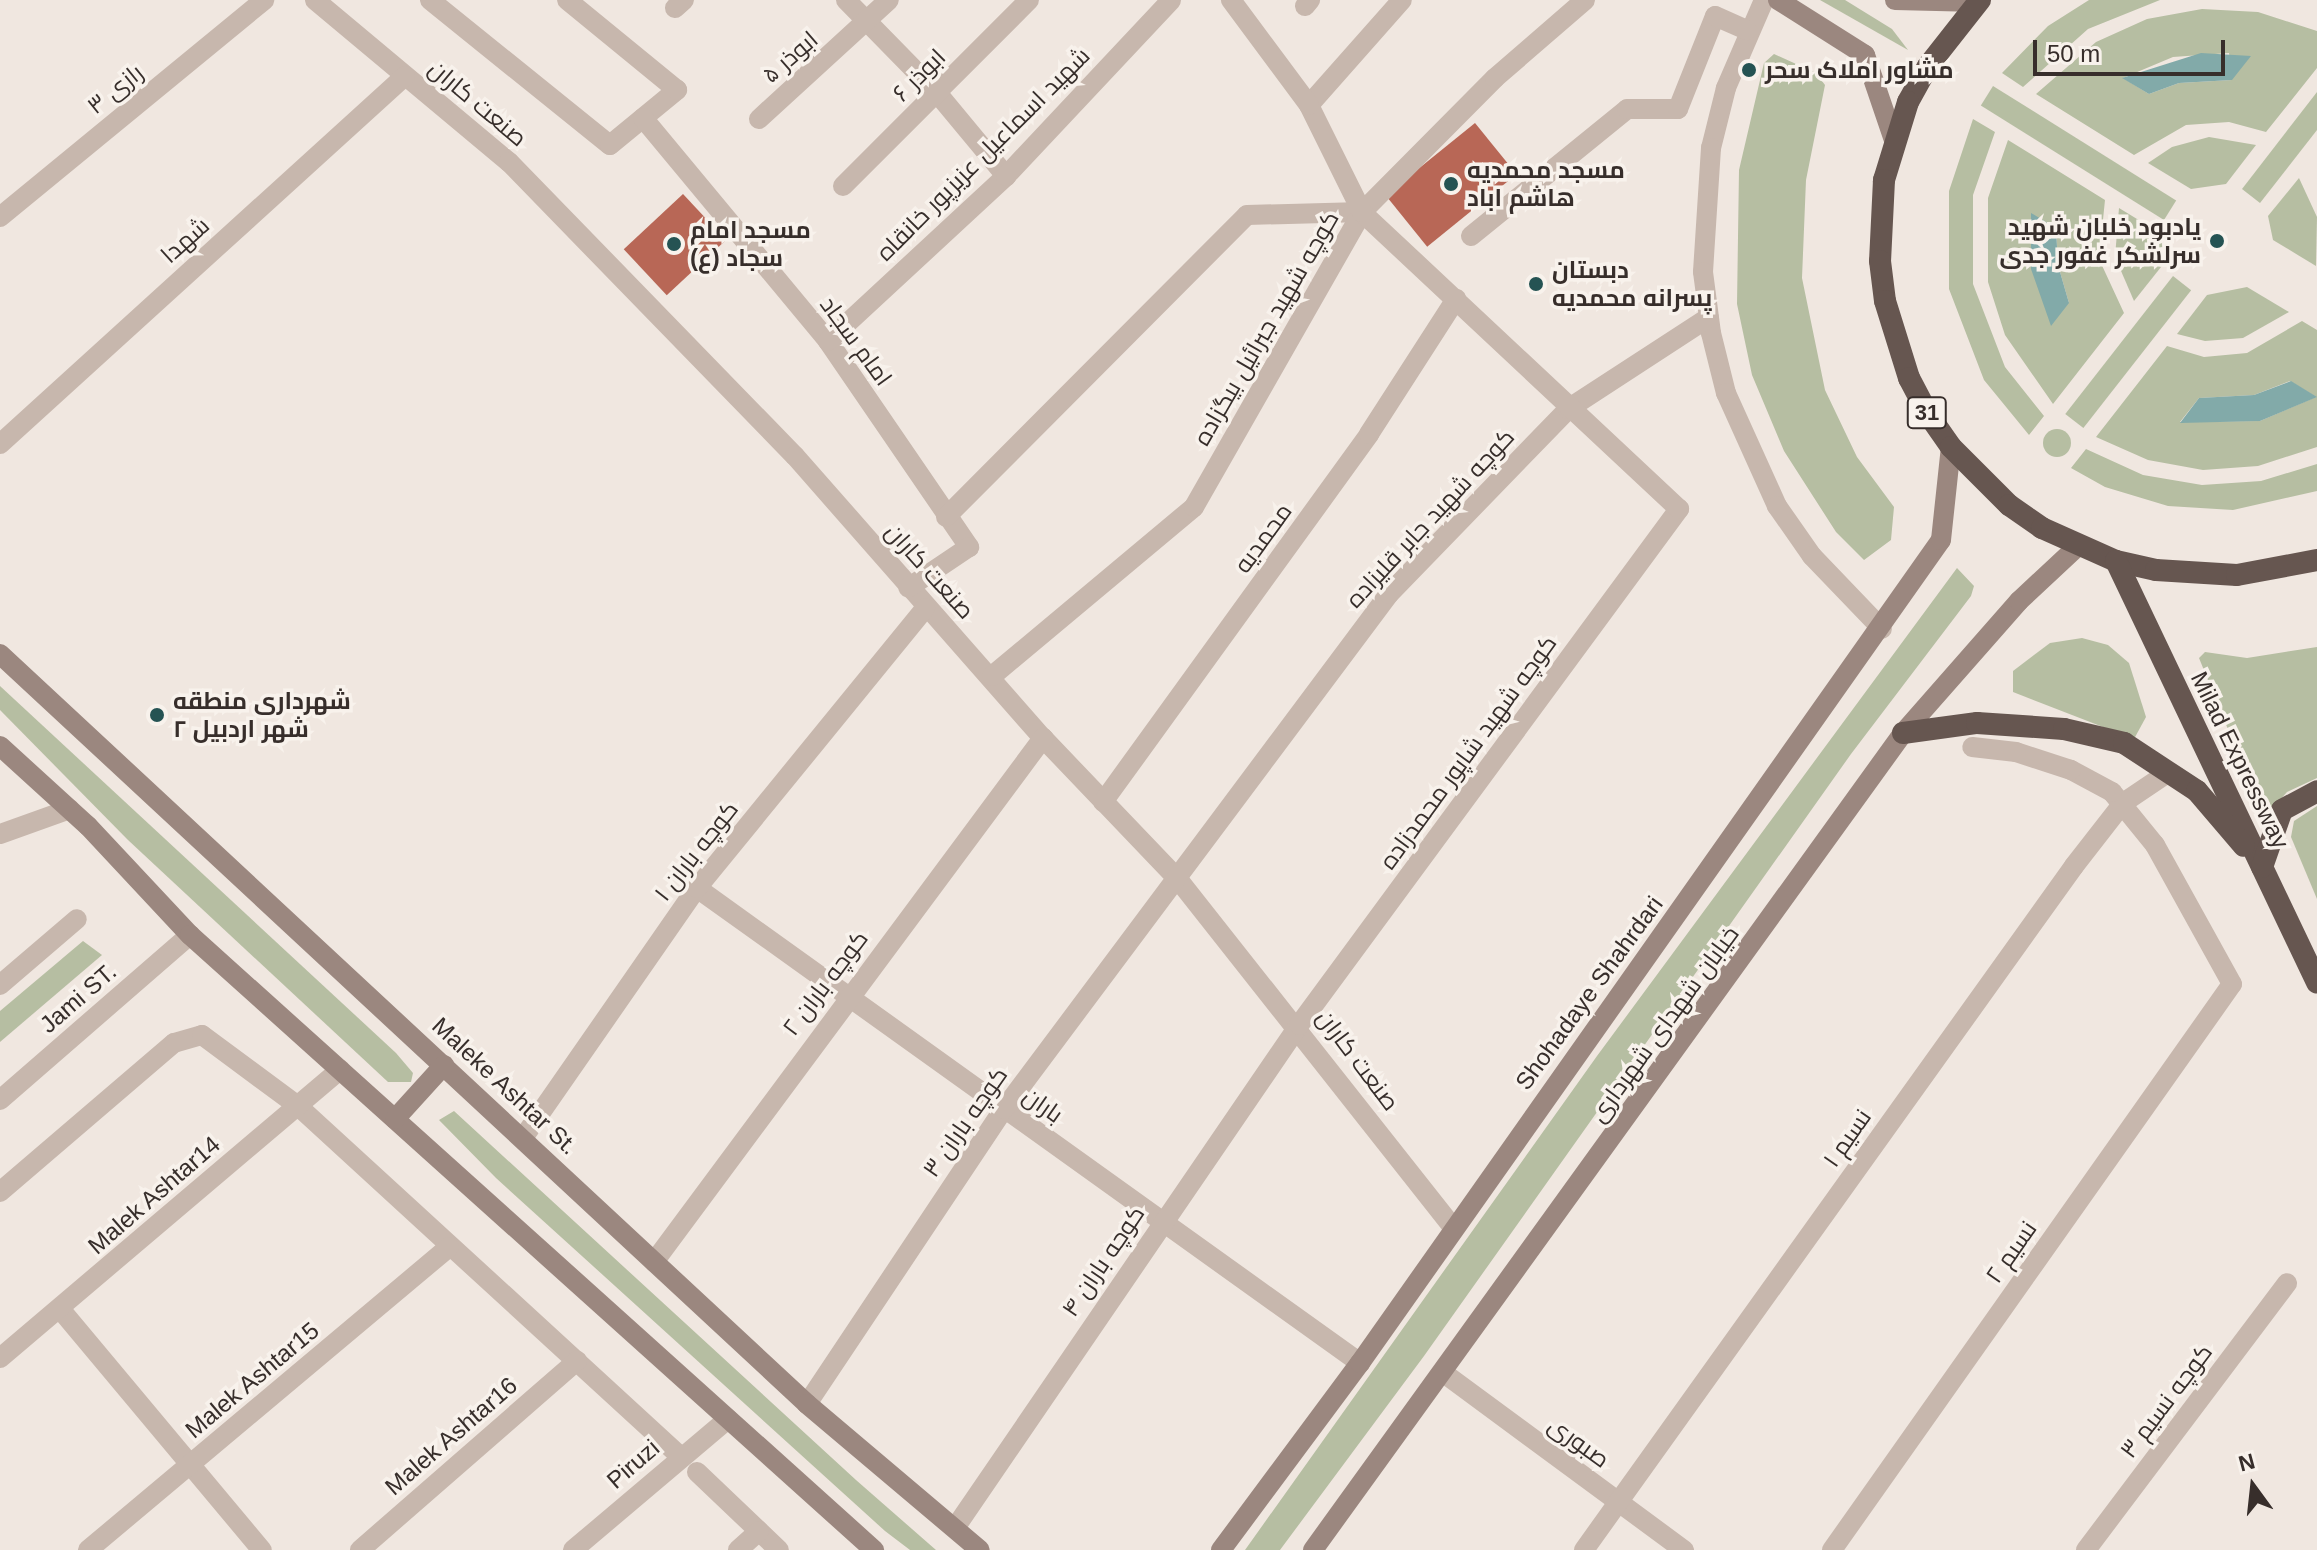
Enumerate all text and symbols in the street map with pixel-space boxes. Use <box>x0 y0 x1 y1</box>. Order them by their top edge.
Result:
scale bar <box>2037 24 2229 74</box>
street label: ابوذر ۵ <box>756 25 824 89</box>
text: 50 m <box>2047 40 2100 67</box>
street label: شهید اسماعیل عزیزپور خانقاه <box>870 41 1096 267</box>
street label: ابوذر ۶ <box>887 43 951 107</box>
street label: صنعت کاران <box>423 54 533 152</box>
place label: مشاور املاک سحر <box>1765 56 1954 84</box>
street label: رازی ۳ <box>81 58 149 120</box>
marker: مشاور املاک سحر <box>1740 61 1758 79</box>
place label: مسجد محمدیه هاشم اباد <box>1467 156 1625 212</box>
marker: مسجد محمدیه هاشم اباد <box>1442 175 1460 193</box>
street label: کوچه شهید جبرائیل بیگزاده <box>1187 206 1345 450</box>
street label: شهدا <box>155 211 215 269</box>
place label: یادبود خلبان شهید سرلشکر غفور جدی <box>1999 213 2201 269</box>
place label: مسجد امام سجاد (ع) <box>690 216 811 272</box>
marker: یادبود خلبان شهید سرلشکر غفور جدی <box>2208 232 2226 250</box>
marker: مسجد امام سجاد (ع) <box>665 235 683 253</box>
place label: دبستان پسرانه محمدیه <box>1552 256 1712 312</box>
marker: دبستان پسرانه محمدیه <box>1527 275 1545 293</box>
street label: امام سجاد <box>814 291 898 391</box>
road number: 31 <box>1905 395 1949 431</box>
street label: کوچه شهید جابر قلیزاده <box>1340 423 1520 613</box>
street label: محمدیه <box>1228 497 1298 579</box>
street label: صنعت کاران <box>879 517 981 625</box>
street label: کوچه شهید شاپور محمدزاده <box>1373 629 1563 875</box>
street label: Milad Expressway <box>2185 667 2295 853</box>
place label: شهرداری منطقه ۲ شهر اردبیل <box>173 687 351 743</box>
marker: شهرداری منطقه ۲ شهر اردبیل <box>148 706 166 724</box>
street label: کوچه باران ۱ <box>648 795 744 907</box>
street label: Shohadaye Shahrdari <box>1509 891 1669 1095</box>
street label: خیابان شهدای شهرداری <box>1583 920 1745 1128</box>
street label: کوچه باران ۲ <box>776 925 874 1041</box>
street label: Jami ST. <box>34 957 122 1039</box>
street label: صنعت کاران <box>1311 1004 1405 1116</box>
street label: Maleke Ashtar St. <box>426 1011 584 1161</box>
street label: کوچه باران ۳ <box>917 1061 1013 1183</box>
street label: باران <box>1017 1081 1069 1129</box>
street label: نسیم ۱ <box>1817 1104 1877 1172</box>
street label: Malek Ashtar14 <box>82 1129 226 1261</box>
street label: کوچه باران ۴ <box>1055 1200 1151 1322</box>
street label: نسیم ۲ <box>1979 1215 2043 1289</box>
street label: Malek Ashtar15 <box>179 1315 325 1445</box>
street label: کوچه نسیم ۳ <box>2114 1338 2218 1464</box>
street label: Malek Ashtar16 <box>379 1370 523 1502</box>
street label: صبوری <box>1543 1410 1615 1474</box>
street label: Piruzi <box>601 1433 665 1495</box>
north arrow <box>2213 1446 2293 1526</box>
text: N <box>2236 1448 2258 1476</box>

